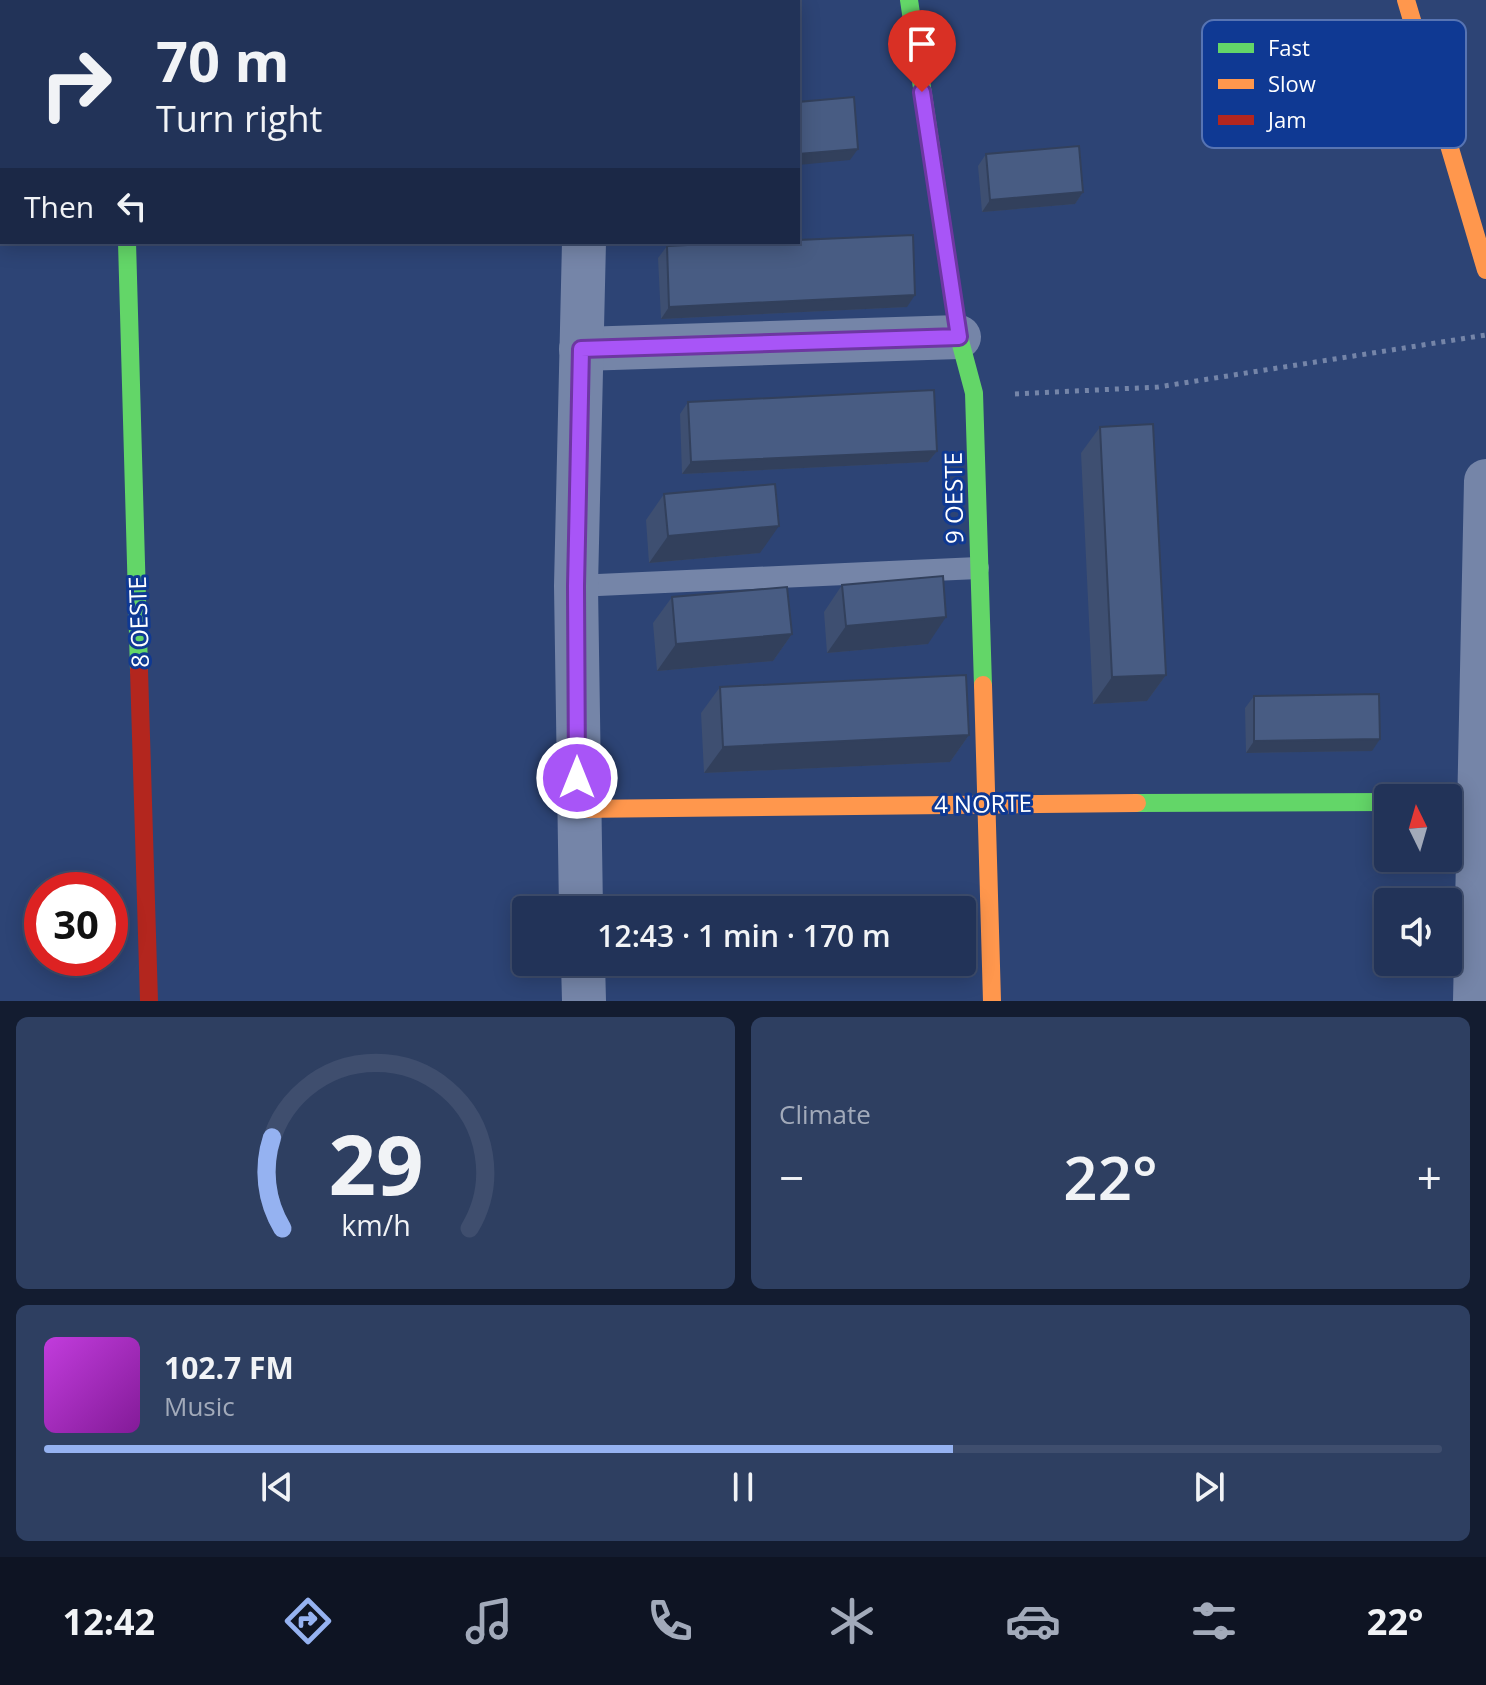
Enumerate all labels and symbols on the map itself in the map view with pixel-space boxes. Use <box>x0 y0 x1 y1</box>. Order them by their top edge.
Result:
pin <box>888 10 956 92</box>
legend <box>1202 20 1466 148</box>
text: Fast <box>1268 32 1310 62</box>
text: Slow <box>1268 68 1316 98</box>
text: Jam <box>1266 104 1307 134</box>
street label: 9 OESTE <box>936 452 970 544</box>
street label: 8 OESTE <box>120 576 156 668</box>
position arrow <box>535 736 619 820</box>
north arrow <box>1374 784 1462 872</box>
street label: 4 NORTE <box>934 786 1032 820</box>
speed limit sign: 30 <box>24 872 128 976</box>

